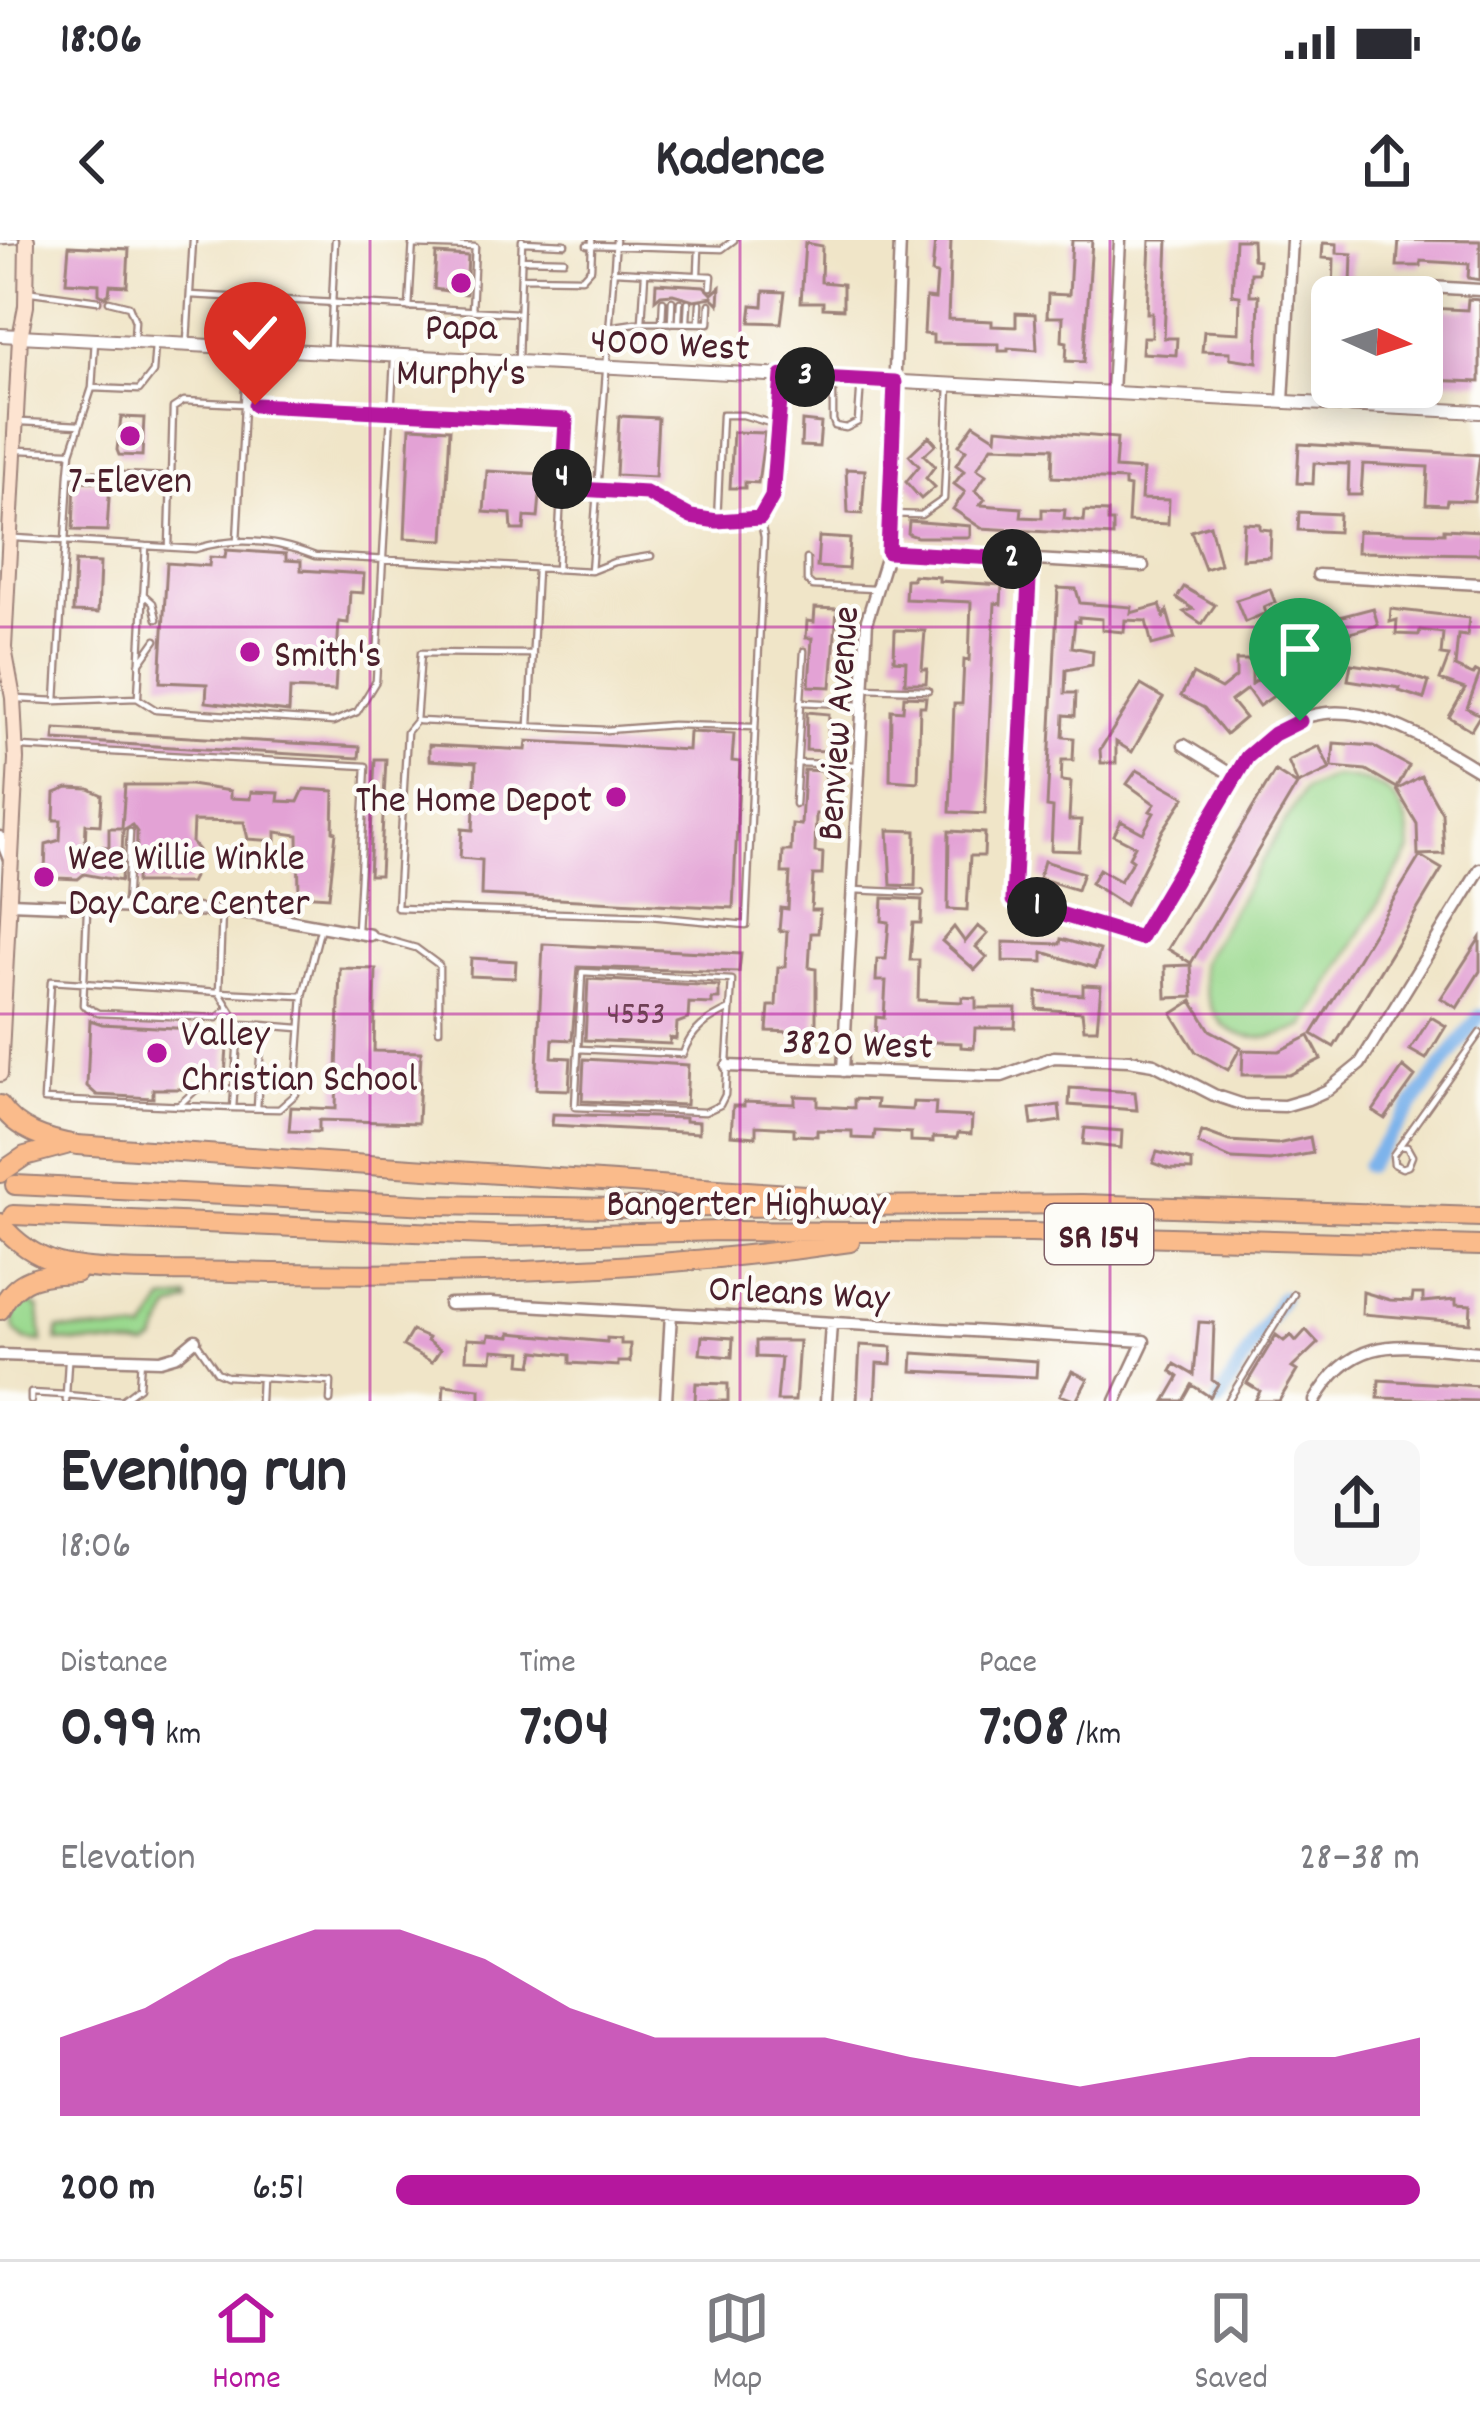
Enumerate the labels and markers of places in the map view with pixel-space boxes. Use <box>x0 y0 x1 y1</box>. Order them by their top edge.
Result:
marker: Papa Murphy's <box>448 270 474 296</box>
pin <box>204 282 306 405</box>
place label: Papa Murphy's <box>396 304 526 404</box>
pin: 3 <box>775 347 835 407</box>
marker: 7-Eleven <box>117 423 143 449</box>
pin: 4 <box>532 449 592 509</box>
place label: 7-Eleven <box>68 457 192 512</box>
pin: 2 <box>982 529 1042 589</box>
pin <box>1249 598 1351 721</box>
place label: Smith's <box>274 631 381 686</box>
marker: Smith's <box>237 639 263 665</box>
place label: The Home Depot <box>355 776 592 831</box>
marker: The Home Depot <box>603 784 629 810</box>
place label: Wee Willie Winkle Day Care Center <box>68 834 310 934</box>
marker: Wee Willie Winkle Day Care Center <box>31 864 57 890</box>
pin: 1 <box>1007 877 1067 937</box>
place label: Valley Christian School <box>181 1010 418 1110</box>
marker: Valley Christian School <box>144 1040 170 1066</box>

